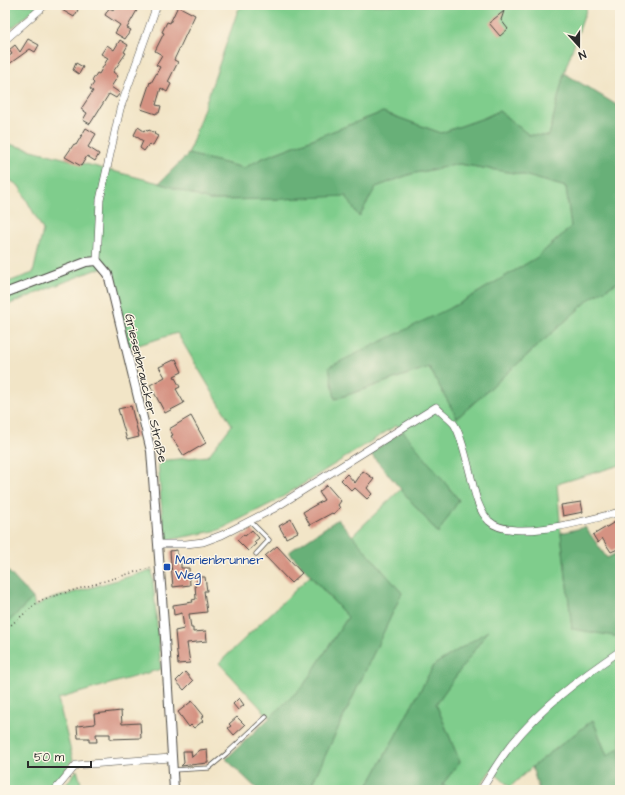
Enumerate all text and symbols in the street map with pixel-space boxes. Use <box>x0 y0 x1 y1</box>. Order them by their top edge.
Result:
north arrow <box>559 26 599 66</box>
text: N <box>576 47 588 63</box>
street label: Griesenbraucker Straße <box>120 312 172 464</box>
place label: Marienbrunner Weg <box>175 551 263 585</box>
marker: Marienbrunner Weg <box>162 562 172 572</box>
scale bar <box>28 743 91 769</box>
text: 50 m <box>34 749 65 766</box>

